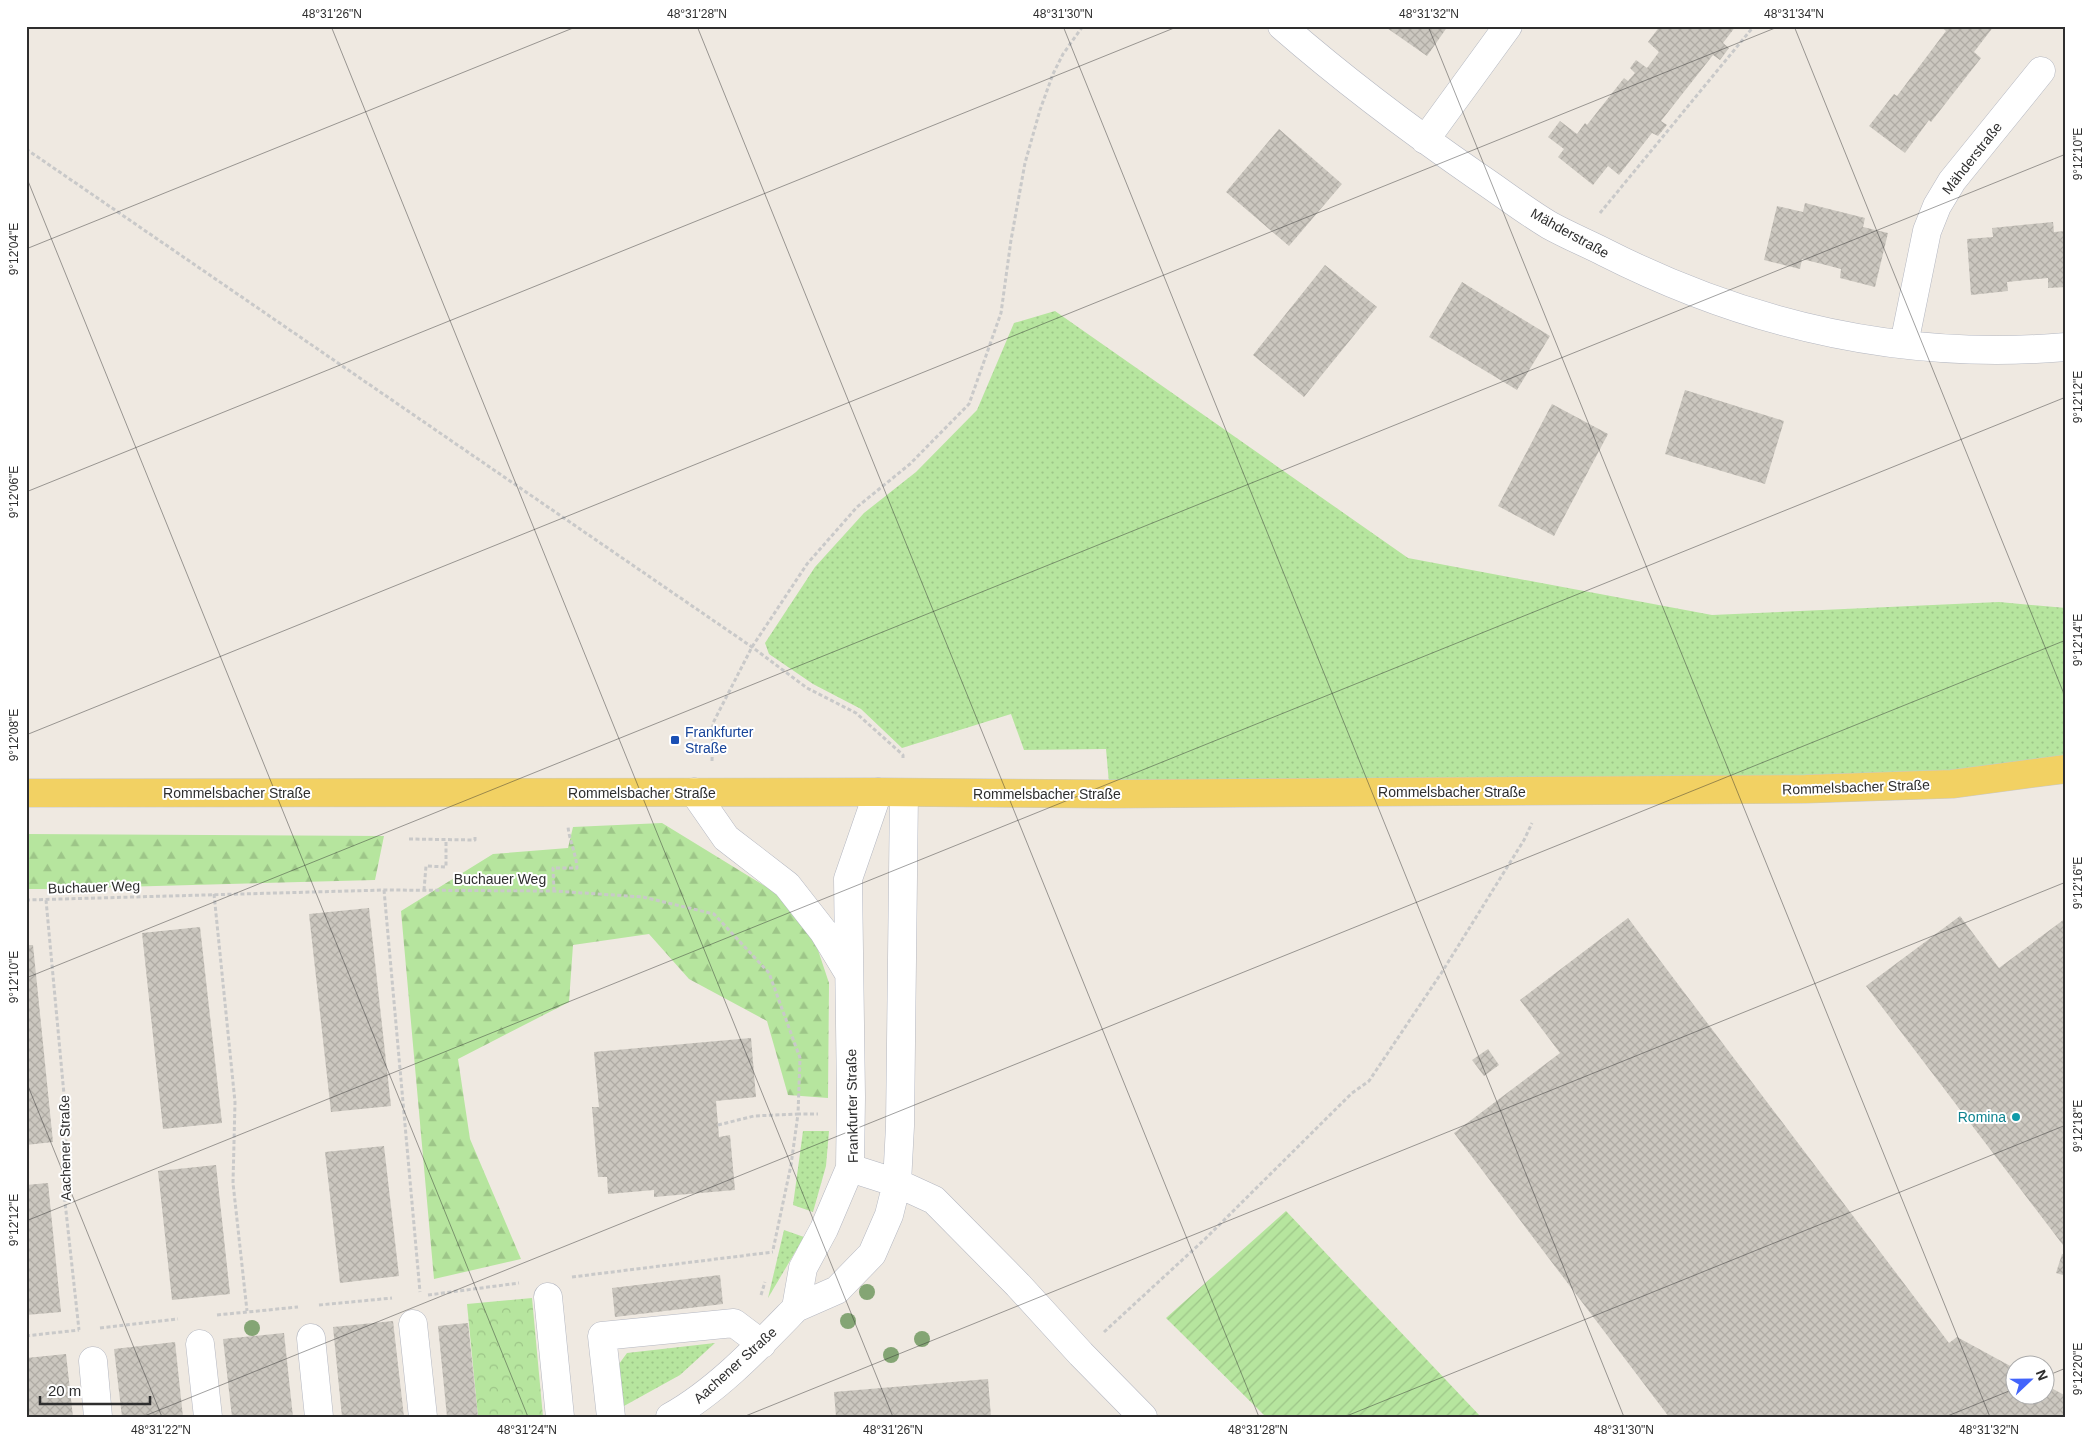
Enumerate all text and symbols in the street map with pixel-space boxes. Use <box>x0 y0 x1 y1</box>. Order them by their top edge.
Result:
text: 48°31'26"N <box>302 7 362 21</box>
text: 48°31'28"N <box>667 7 727 21</box>
text: 48°31'30"N <box>1033 7 1093 21</box>
text: 48°31'32"N <box>1399 7 1459 21</box>
text: 48°31'34"N <box>1764 7 1824 21</box>
street label: Mähderstraße <box>1939 119 2005 197</box>
text: 9°12'10"E <box>2071 128 2085 180</box>
street label: Mähderstraße <box>1528 205 1612 261</box>
text: 9°12'04"E <box>7 223 21 275</box>
text: 9°12'12"E <box>2071 371 2085 423</box>
text: 9°12'06"E <box>7 466 21 518</box>
text: 9°12'14"E <box>2071 614 2085 666</box>
text: 9°12'08"E <box>7 709 21 761</box>
place label: Frankfurter Straße <box>685 724 754 756</box>
marker: Frankfurter Straße <box>669 734 681 746</box>
street label: Rommelsbacher Straße <box>1782 776 1930 798</box>
street label: Rommelsbacher Straße <box>1378 784 1526 800</box>
street label: Rommelsbacher Straße <box>163 785 311 801</box>
street label: Rommelsbacher Straße <box>568 785 716 801</box>
street label: Rommelsbacher Straße <box>973 786 1121 802</box>
text: 9°12'16"E <box>2071 857 2085 909</box>
street label: Buchauer Weg <box>454 871 546 887</box>
street label: Buchauer Weg <box>48 877 140 897</box>
text: 9°12'10"E <box>7 951 21 1003</box>
street label: Frankfurter Straße <box>843 1048 861 1163</box>
street label: Aachener Straße <box>56 1095 74 1201</box>
text: 9°12'18"E <box>2071 1100 2085 1152</box>
place label: Romina <box>1958 1109 2006 1125</box>
marker: Romina <box>2010 1111 2022 1123</box>
text: 9°12'12"E <box>7 1194 21 1246</box>
street label: Aachener Straße <box>690 1324 780 1406</box>
text: 9°12'20"E <box>2071 1343 2085 1395</box>
north arrow <box>2004 1356 2054 1406</box>
text: N <box>2033 1367 2051 1383</box>
scale bar <box>40 1373 150 1405</box>
text: 20 m <box>48 1382 81 1399</box>
text: 48°31'22"N <box>131 1423 191 1437</box>
text: 48°31'24"N <box>497 1423 557 1437</box>
text: 48°31'26"N <box>863 1423 923 1437</box>
text: 48°31'28"N <box>1228 1423 1288 1437</box>
text: 48°31'30"N <box>1594 1423 1654 1437</box>
text: 48°31'32"N <box>1959 1423 2019 1437</box>

